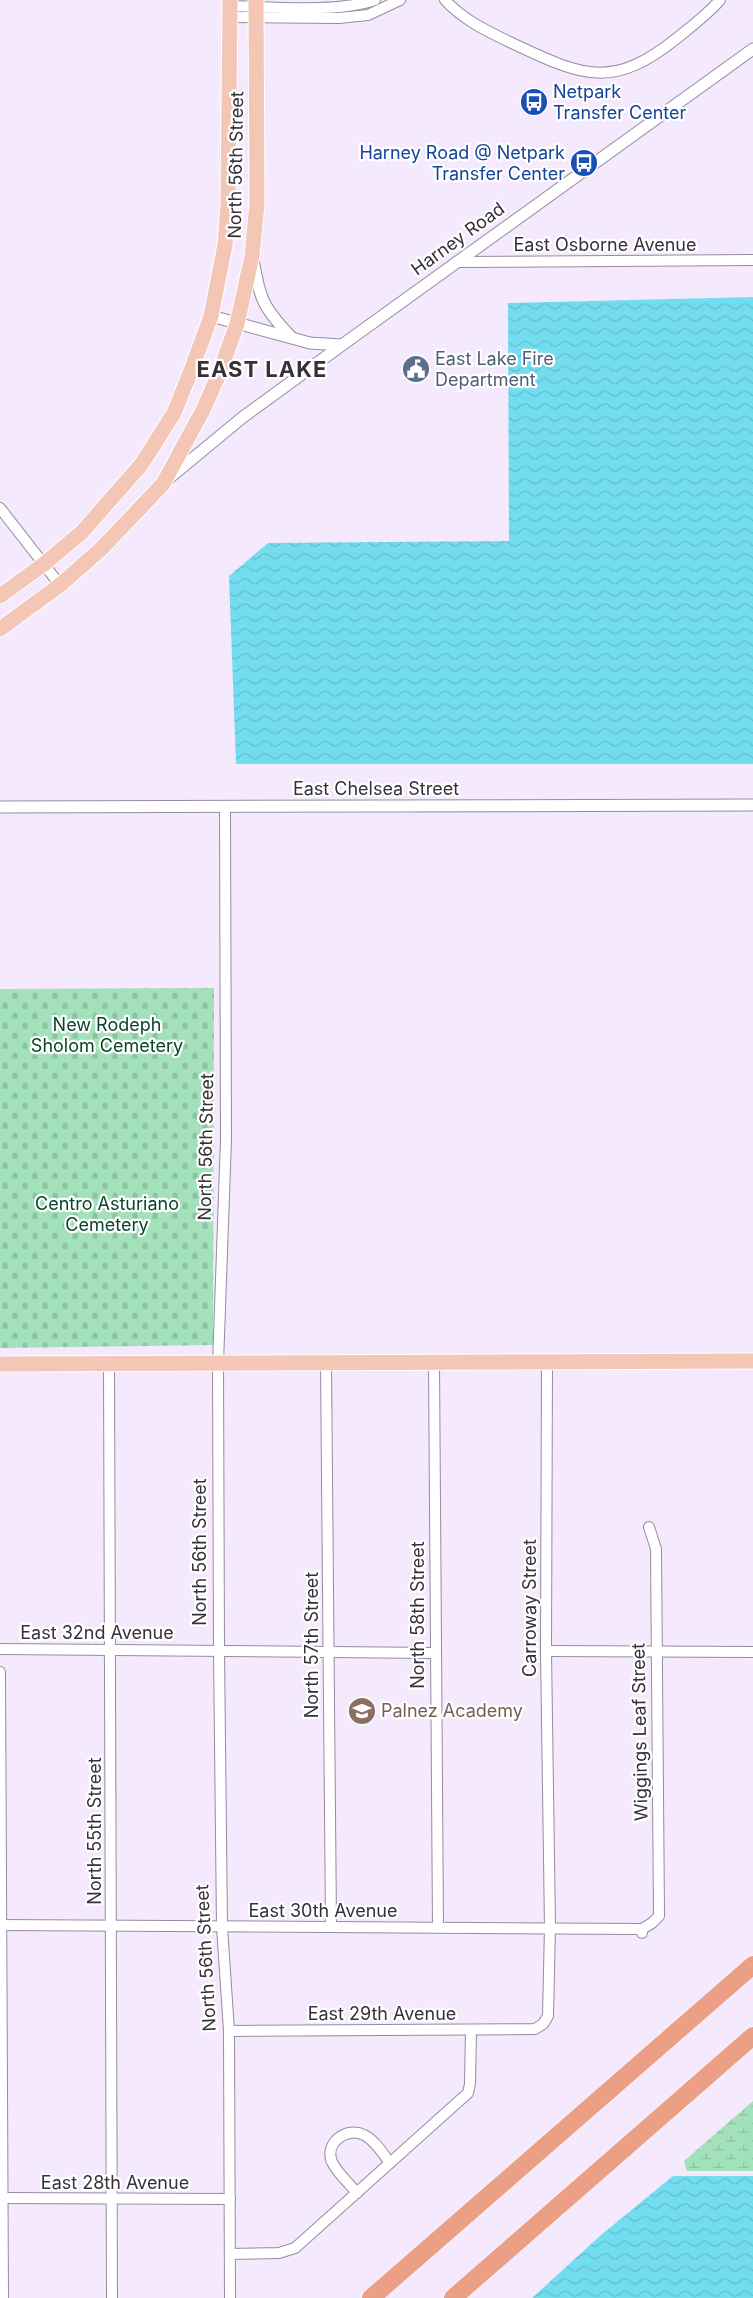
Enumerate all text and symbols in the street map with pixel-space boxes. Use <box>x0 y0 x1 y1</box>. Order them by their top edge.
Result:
place label: Netpark Transfer Center <box>553 81 687 123</box>
bus stop icon: Netpark Transfer Center <box>519 87 549 117</box>
street label: North 56th Street <box>224 91 247 239</box>
place label: Harney Road @ Netpark Transfer Center <box>359 142 565 184</box>
bus stop icon: Harney Road @ Netpark Transfer Center <box>569 148 599 178</box>
street label: Harney Road <box>407 198 508 279</box>
street label: East Osborne Avenue <box>514 234 696 255</box>
place label: East Lake Fire Department <box>435 348 554 390</box>
public building icon: East Lake Fire Department <box>401 354 431 384</box>
district label: EAST LAKE <box>197 356 327 382</box>
street label: East Chelsea Street <box>293 778 459 799</box>
park label: New Rodeph Sholom Cemetery <box>31 1014 183 1056</box>
street label: North 56th Street <box>194 1073 217 1221</box>
park label: Centro Asturiano Cemetery <box>35 1193 179 1235</box>
street label: North 56th Street <box>189 1478 210 1626</box>
street label: Carroway Street <box>519 1539 540 1677</box>
street label: North 58th Street <box>407 1541 428 1689</box>
street label: North 57th Street <box>301 1572 322 1718</box>
street label: East 32nd Avenue <box>20 1622 174 1643</box>
street label: Wiggings Leaf Street <box>627 1643 652 1821</box>
school or university icon: Palnez Academy <box>347 1696 377 1726</box>
place label: Palnez Academy <box>381 1700 523 1721</box>
street label: North 55th Street <box>84 1757 105 1905</box>
street label: North 56th Street <box>191 1884 220 2032</box>
street label: East 30th Avenue <box>249 1900 397 1921</box>
street label: East 29th Avenue <box>308 2003 456 2024</box>
street label: East 28th Avenue <box>41 2172 189 2193</box>

